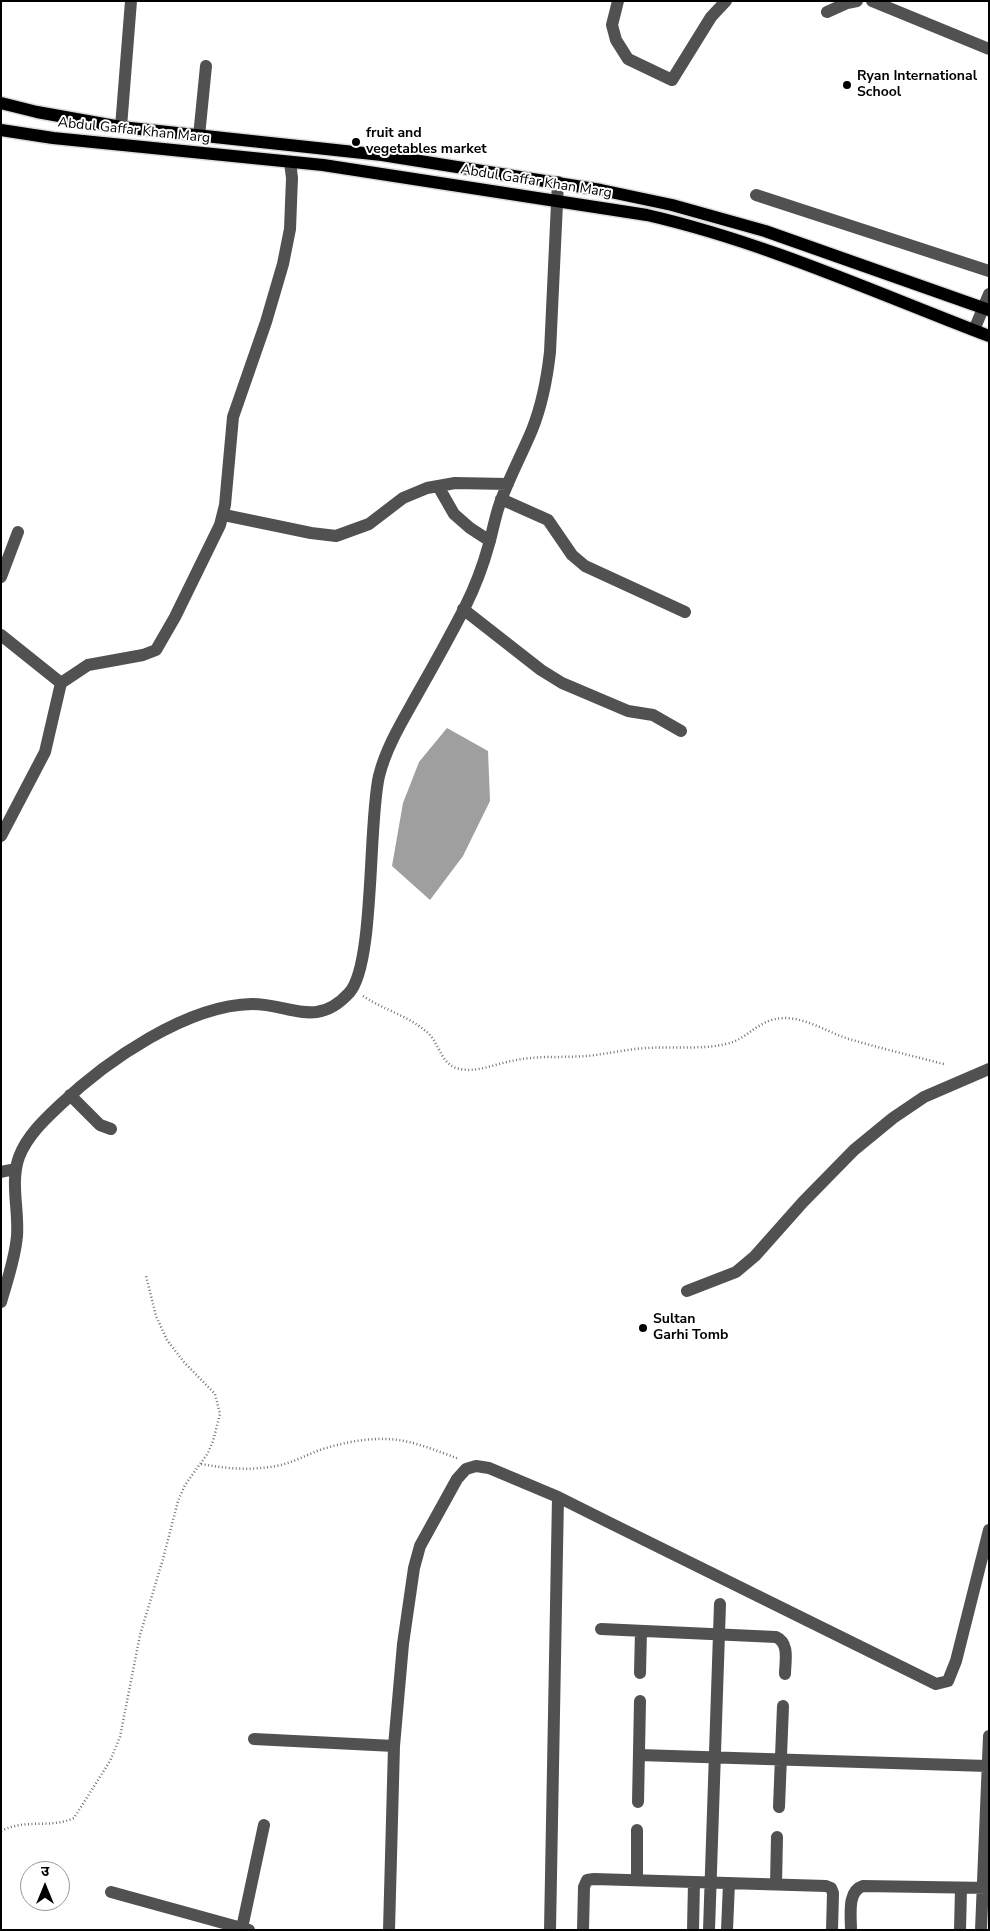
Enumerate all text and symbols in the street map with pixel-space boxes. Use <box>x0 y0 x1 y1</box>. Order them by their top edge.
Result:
place label: Ryan International School <box>857 69 977 102</box>
marker: Ryan International School <box>841 79 853 91</box>
street label: Abdul Gaffar Khan Marg <box>57 115 211 147</box>
place label: fruit and vegetables market <box>366 126 487 158</box>
marker: fruit and vegetables market <box>350 136 362 148</box>
street label: Abdul Gaffar Khan Marg <box>459 162 613 202</box>
place label: Sultan Garhi Tomb <box>653 1312 728 1344</box>
marker: Sultan Garhi Tomb <box>637 1322 649 1334</box>
north arrow <box>20 1861 70 1911</box>
text: उ <box>41 1862 49 1881</box>

